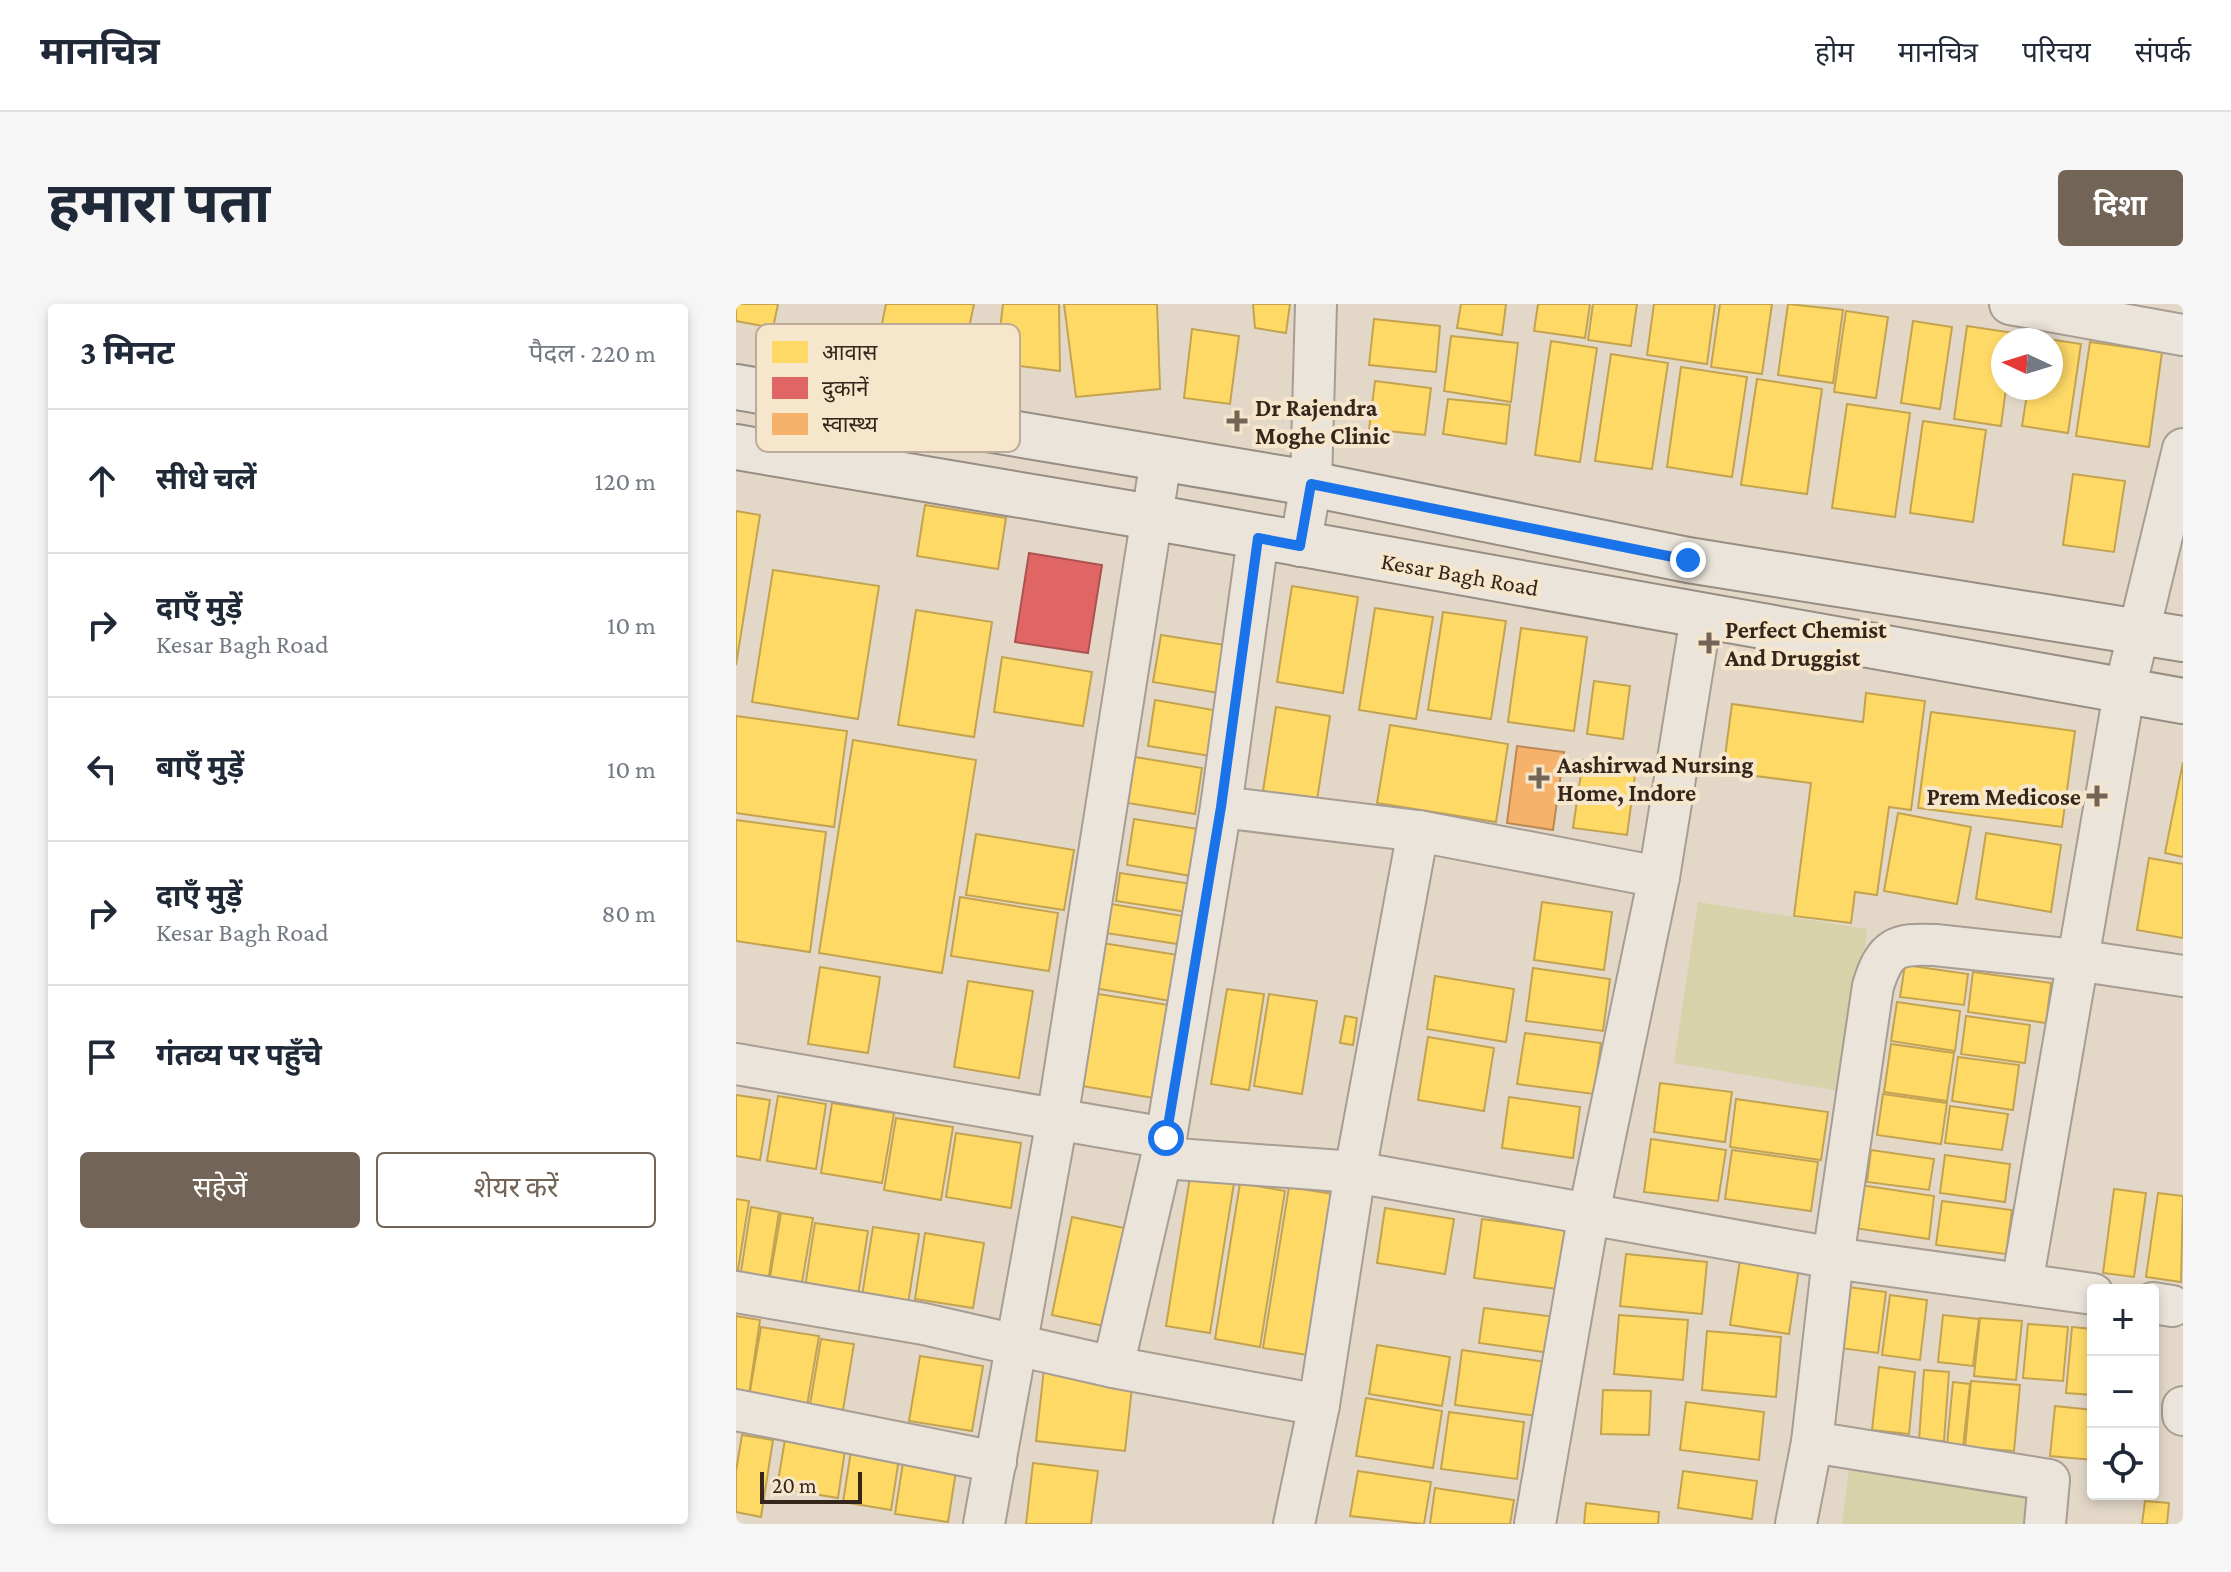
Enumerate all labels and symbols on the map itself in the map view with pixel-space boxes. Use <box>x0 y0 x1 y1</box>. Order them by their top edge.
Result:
legend <box>756 324 1020 452</box>
north arrow <box>1991 328 2063 400</box>
text: आवास <box>822 340 878 365</box>
text: दुकानें <box>822 376 869 403</box>
place label: Dr Rajendra Moghe Clinic <box>1255 394 1390 449</box>
marker: Dr Rajendra Moghe Clinic <box>1226 410 1248 432</box>
text: स्वास्थ्य <box>822 412 879 437</box>
route end <box>1670 542 1706 578</box>
street label: Kesar Bagh Road <box>1379 547 1541 601</box>
place label: Perfect Chemist And Druggist <box>1724 616 1887 671</box>
marker: Perfect Chemist And Druggist <box>1700 634 1718 652</box>
place label: Aashirwad Nursing Home, Indore <box>1556 751 1753 807</box>
marker: Aashirwad Nursing Home, Indore <box>1528 767 1550 789</box>
place label: Prem Medicose <box>1926 783 2081 810</box>
marker: Prem Medicose <box>2088 787 2106 805</box>
route start <box>1148 1120 1184 1156</box>
scale bar <box>760 1468 862 1504</box>

